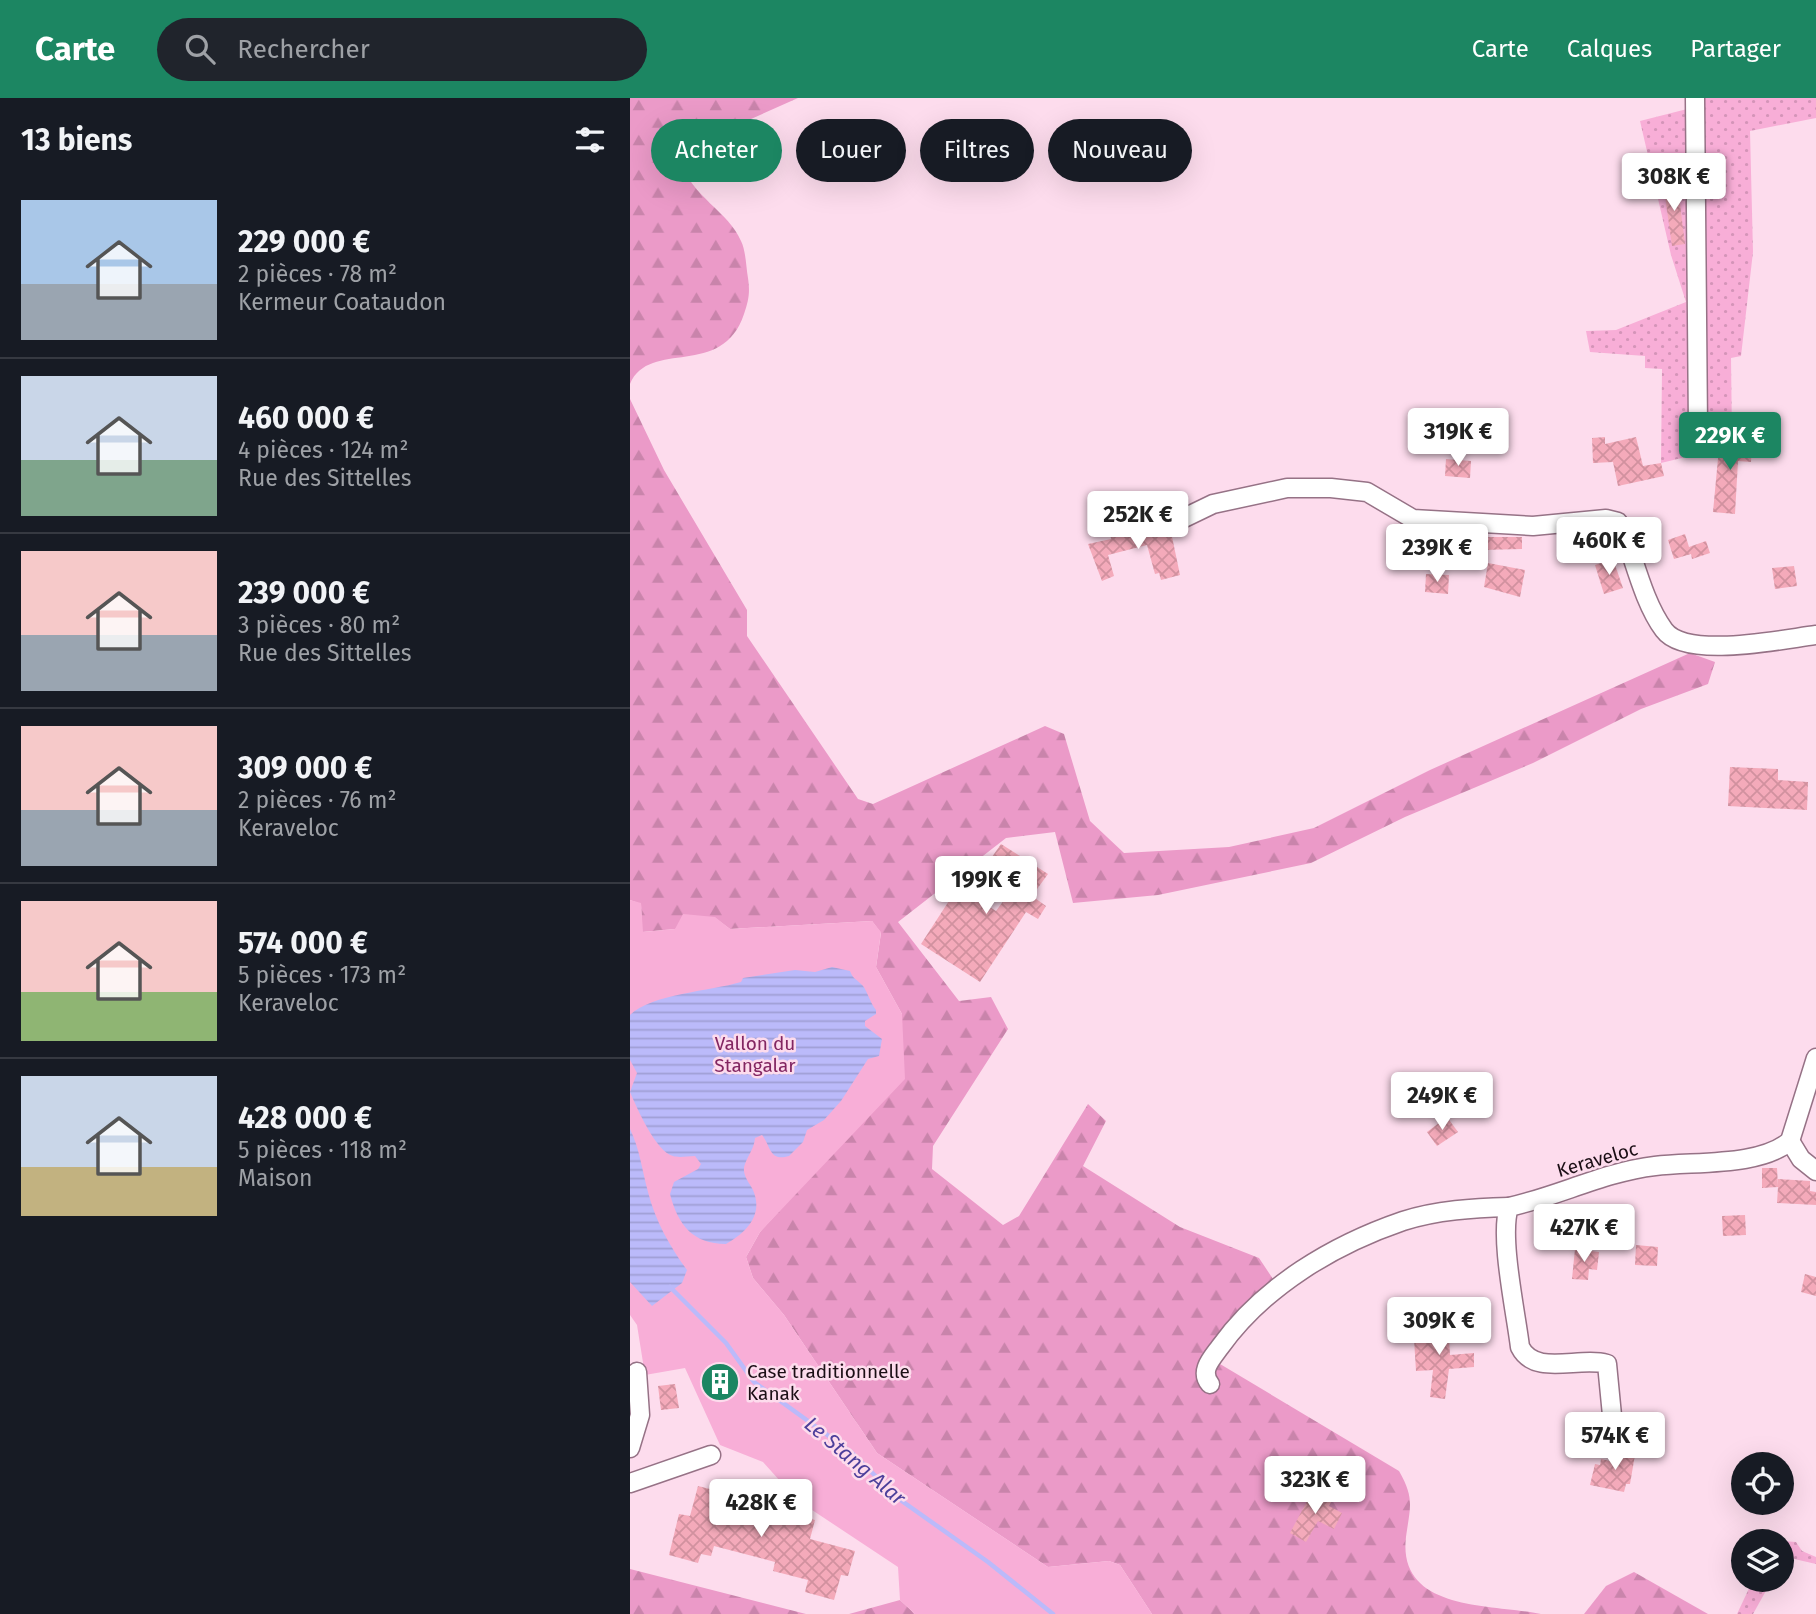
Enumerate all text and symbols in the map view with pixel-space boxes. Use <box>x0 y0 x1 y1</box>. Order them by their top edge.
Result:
search box <box>157 18 647 81</box>
text: Carte <box>35 29 115 69</box>
icon: search <box>181 30 219 68</box>
text: Rechercher <box>237 34 370 65</box>
text: Carte <box>1472 35 1529 63</box>
text: Calques <box>1567 35 1652 63</box>
text: Partager <box>1690 35 1781 63</box>
chip: Acheter <box>651 119 782 182</box>
chip: Louer <box>796 119 906 182</box>
chip: Filtres <box>920 119 1034 182</box>
chip: Nouveau <box>1048 119 1192 182</box>
icon: filters <box>571 121 609 159</box>
text: 13 biens <box>21 122 132 158</box>
pin: 308K € <box>1617 153 1731 213</box>
text: 308K € <box>1638 162 1710 190</box>
text: 229 000 € <box>238 224 370 260</box>
icon: home <box>77 228 161 312</box>
text: 2 pièces · 78 m² <box>238 260 397 288</box>
text: Kermeur Coataudon <box>238 288 446 316</box>
text: 460 000 € <box>238 400 374 436</box>
icon: home <box>77 404 161 488</box>
pin: 319K € <box>1401 408 1515 468</box>
pin: 229K € <box>1673 412 1787 472</box>
text: 319K € <box>1424 417 1492 445</box>
text: 229K € <box>1695 421 1765 449</box>
text: 4 pièces · 124 m² <box>238 436 408 464</box>
text: Rue des Sittelles <box>238 464 412 492</box>
pin: 252K € <box>1081 491 1195 551</box>
text: 252K € <box>1103 500 1173 528</box>
pin: 460K € <box>1552 518 1666 577</box>
pin: 239K € <box>1380 524 1494 584</box>
text: 460K € <box>1572 526 1646 554</box>
text: 239K € <box>1402 533 1472 561</box>
text: 239 000 € <box>238 575 370 611</box>
icon: home <box>77 579 161 663</box>
text: 3 pièces · 80 m² <box>238 611 400 639</box>
text: Rue des Sittelles <box>238 639 412 667</box>
text: 309 000 € <box>238 750 372 786</box>
icon: home <box>77 754 161 838</box>
text: 2 pièces · 76 m² <box>238 786 397 814</box>
text: Keraveloc <box>238 814 339 842</box>
pin: 199K € <box>929 856 1043 916</box>
text: 199K € <box>951 865 1021 893</box>
text: 574 000 € <box>238 925 368 961</box>
icon: home <box>77 929 161 1013</box>
text: 5 pièces · 173 m² <box>238 961 406 989</box>
text: Keraveloc <box>238 989 339 1017</box>
park label: Vallon du Stangalar <box>714 1032 796 1077</box>
pin: 249K € <box>1385 1072 1499 1132</box>
text: 249K € <box>1407 1081 1477 1109</box>
text: 428 000 € <box>238 1100 372 1136</box>
icon: home <box>77 1104 161 1188</box>
text: 5 pièces · 118 m² <box>238 1136 407 1164</box>
street label: Keraveloc <box>1554 1137 1640 1182</box>
text: Maison <box>238 1164 313 1192</box>
pin: 427K € <box>1527 1204 1641 1264</box>
text: 427K € <box>1550 1213 1618 1241</box>
pin: 309K € <box>1382 1298 1496 1357</box>
text: 309K € <box>1403 1306 1475 1334</box>
place label: Case traditionnelle Kanak <box>747 1360 910 1405</box>
building icon: Case traditionnelle Kanak <box>699 1361 741 1403</box>
water label: Le Stang Alar <box>799 1411 912 1511</box>
pin: 574K € <box>1558 1412 1672 1472</box>
text: 574K € <box>1581 1421 1649 1449</box>
map controls <box>1731 1452 1794 1592</box>
button: locate <box>1731 1452 1794 1515</box>
pin: 323K € <box>1258 1456 1372 1516</box>
text: 323K € <box>1280 1465 1350 1493</box>
pin: 428K € <box>704 1480 818 1539</box>
text: 428K € <box>725 1488 797 1516</box>
button: layers <box>1731 1529 1794 1592</box>

